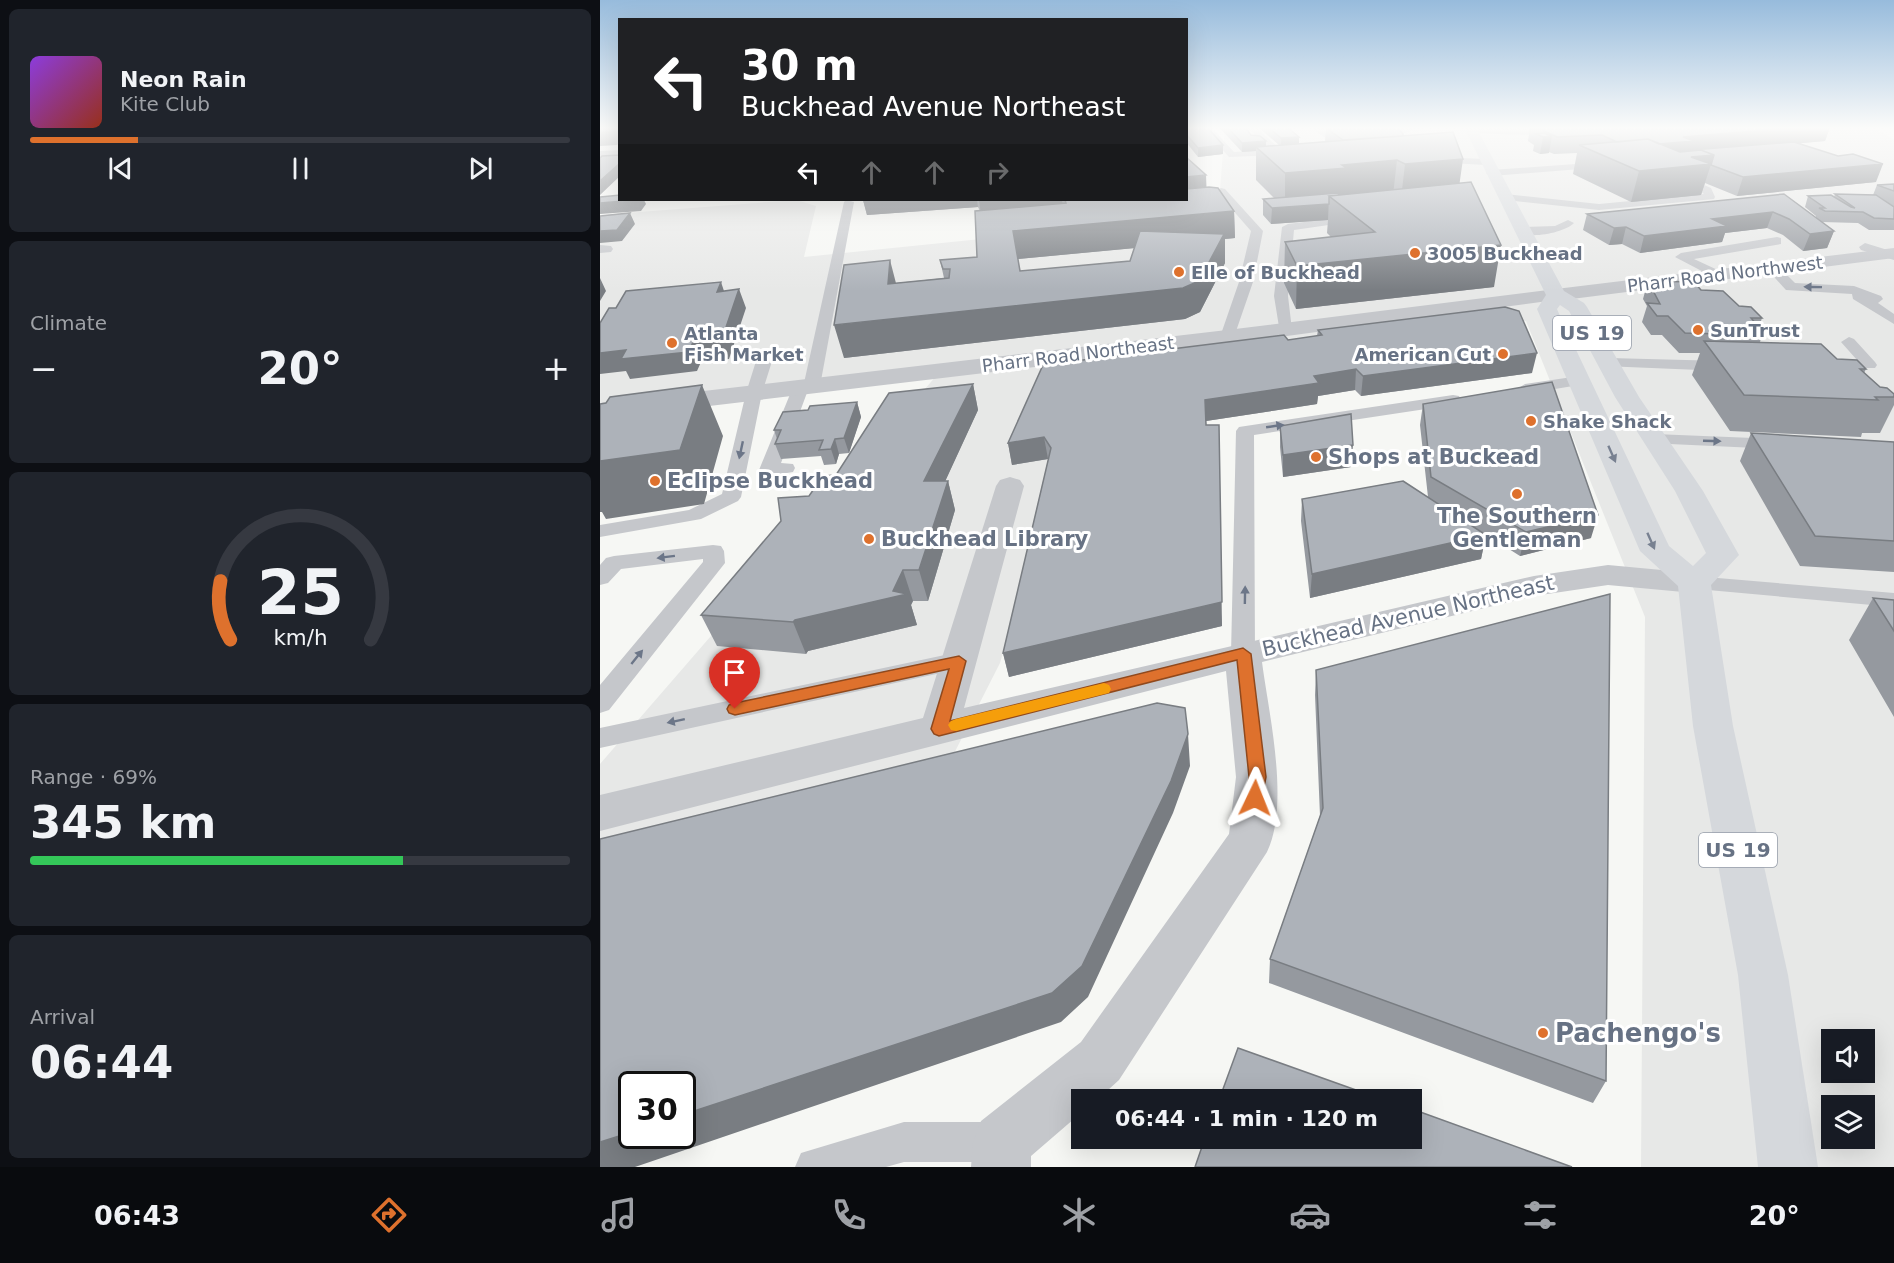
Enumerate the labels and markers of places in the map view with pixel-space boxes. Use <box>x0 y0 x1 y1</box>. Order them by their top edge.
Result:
place label: 3005 Buckhead <box>1427 243 1583 264</box>
marker: 3005 Buckhead <box>1408 246 1422 260</box>
place label: Elle of Buckhead <box>1191 262 1360 283</box>
marker: Elle of Buckhead <box>1172 265 1186 279</box>
place label: SunTrust <box>1710 320 1800 341</box>
place label: Atlanta Fish Market <box>684 323 804 365</box>
marker: SunTrust <box>1691 323 1705 337</box>
marker: Atlanta Fish Market <box>665 336 679 350</box>
place label: American Cut <box>1355 344 1491 365</box>
marker: American Cut <box>1496 347 1510 361</box>
place label: Shake Shack <box>1543 411 1672 432</box>
marker: Shake Shack <box>1524 414 1538 428</box>
place label: Shops at Buckead <box>1328 445 1539 469</box>
marker: Shops at Buckead <box>1309 450 1323 464</box>
place label: Eclipse Buckhead <box>667 469 873 493</box>
marker: Eclipse Buckhead <box>648 474 662 488</box>
marker: The Southern Gentleman <box>1510 487 1524 501</box>
place label: The Southern Gentleman <box>1437 504 1597 552</box>
place label: Buckhead Library <box>881 527 1089 551</box>
marker: Buckhead Library <box>862 532 876 546</box>
pin <box>709 647 760 709</box>
place label: Pachengo's <box>1555 1018 1721 1048</box>
marker: Pachengo's <box>1536 1026 1550 1040</box>

